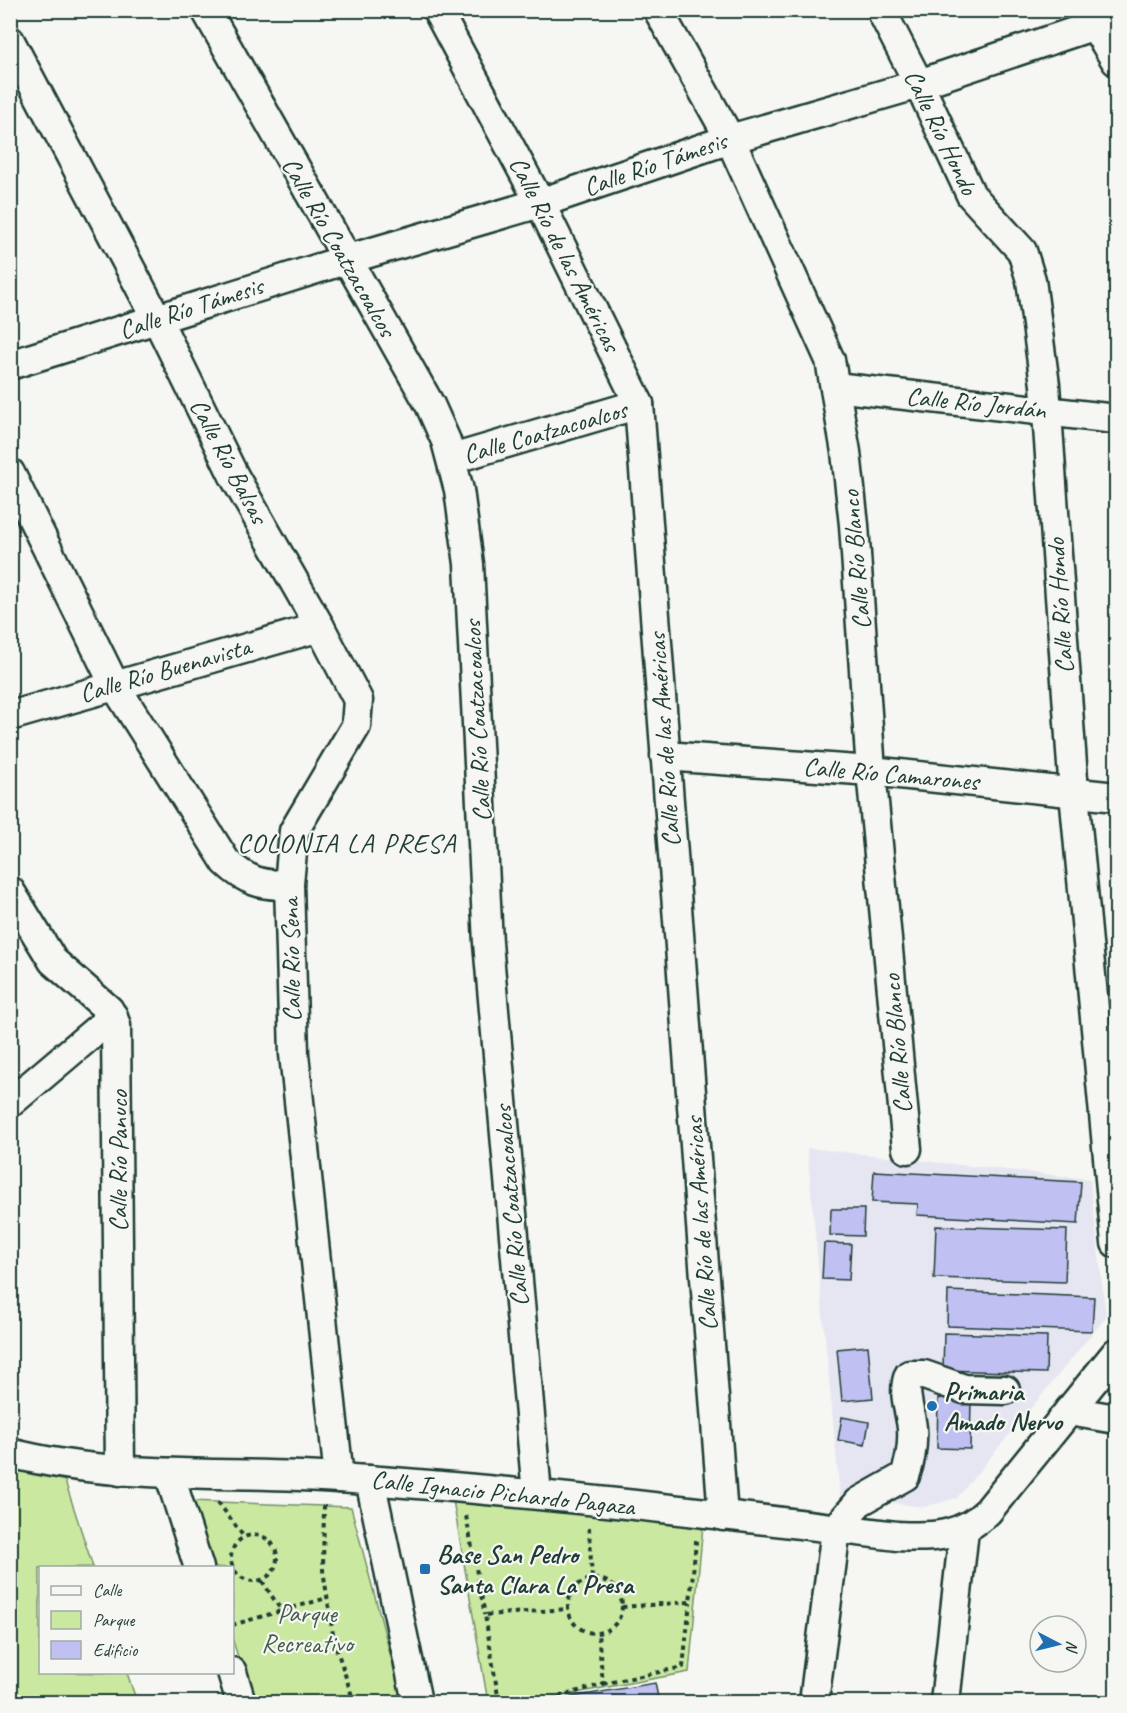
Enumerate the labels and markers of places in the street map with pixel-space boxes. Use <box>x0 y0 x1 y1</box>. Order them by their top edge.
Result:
place label: Primaria Amado Nervo <box>944 1375 1064 1438</box>
marker: Primaria Amado Nervo <box>925 1399 939 1413</box>
place label: Base San Pedro Santa Clara La Presa <box>437 1538 635 1601</box>
marker: Base San Pedro Santa Clara La Presa <box>418 1562 432 1576</box>

